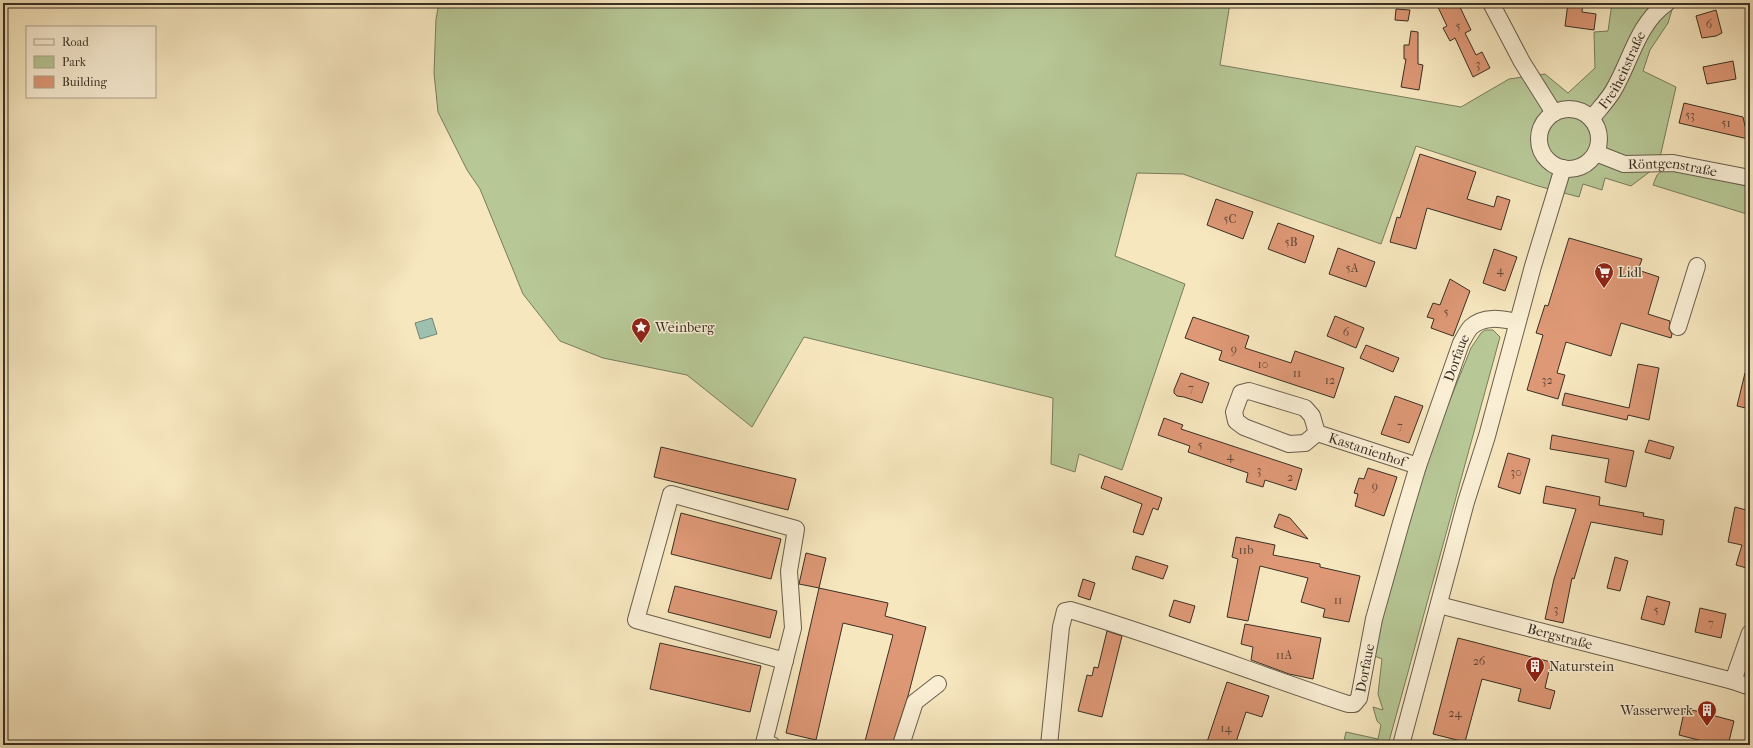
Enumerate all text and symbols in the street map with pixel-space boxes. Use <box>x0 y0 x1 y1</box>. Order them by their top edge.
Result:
house number: 6 <box>1706 17 1713 31</box>
house number: 5 <box>1455 19 1461 33</box>
legend <box>26 26 156 98</box>
street label: Freiheitstraße <box>1595 28 1649 113</box>
text: Road <box>62 35 89 49</box>
text: Park <box>62 55 87 69</box>
house number: 3 <box>1476 57 1481 71</box>
text: Building <box>62 75 107 89</box>
house number: 53 <box>1685 108 1695 122</box>
house number: 51 <box>1721 116 1731 130</box>
street label: Röntgenstraße <box>1628 155 1719 180</box>
house number: 5C <box>1223 212 1237 226</box>
house number: 5B <box>1285 235 1298 249</box>
house number: 5A <box>1346 261 1359 275</box>
supermarket icon: Lidl <box>1593 261 1615 289</box>
house number: 4 <box>1496 263 1504 277</box>
place label: Lidl <box>1618 264 1642 281</box>
house number: 5 <box>1443 305 1449 319</box>
place icon: Weinberg <box>630 316 652 344</box>
place label: Weinberg <box>654 319 715 336</box>
house number: 6 <box>1343 325 1350 339</box>
street label: Dorfaue <box>1440 331 1473 384</box>
house number: 9 <box>1231 342 1237 356</box>
house number: 10 <box>1258 357 1268 371</box>
house number: 11 <box>1293 366 1301 380</box>
house number: 12 <box>1325 373 1335 387</box>
house number: 32 <box>1541 373 1553 387</box>
house number: 7 <box>1188 381 1194 395</box>
house number: 7 <box>1397 419 1403 433</box>
street label: Kastanienhof <box>1326 429 1411 471</box>
house number: 5 <box>1197 438 1203 452</box>
house number: 4 <box>1226 449 1234 463</box>
house number: 3 <box>1257 463 1262 477</box>
house number: 30 <box>1510 465 1522 479</box>
house number: 2 <box>1287 470 1293 484</box>
house number: 9 <box>1372 479 1378 493</box>
house number: 11b <box>1239 543 1253 557</box>
house number: 11 <box>1334 593 1342 607</box>
house number: 3 <box>1554 602 1559 616</box>
house number: 5 <box>1653 603 1659 617</box>
house number: 7 <box>1708 616 1714 630</box>
street label: Bergstraße <box>1525 620 1594 653</box>
street label: Dorfaue <box>1352 642 1378 694</box>
house number: 11A <box>1276 648 1292 662</box>
house number: 26 <box>1473 654 1486 668</box>
building icon: Naturstein <box>1524 655 1546 683</box>
place label: Naturstein <box>1549 658 1614 675</box>
building icon: Wasserwerk <box>1696 699 1718 727</box>
place label: Wasserwerk <box>1619 702 1694 719</box>
house number: 24 <box>1448 706 1463 720</box>
house number: 14 <box>1220 721 1233 735</box>

